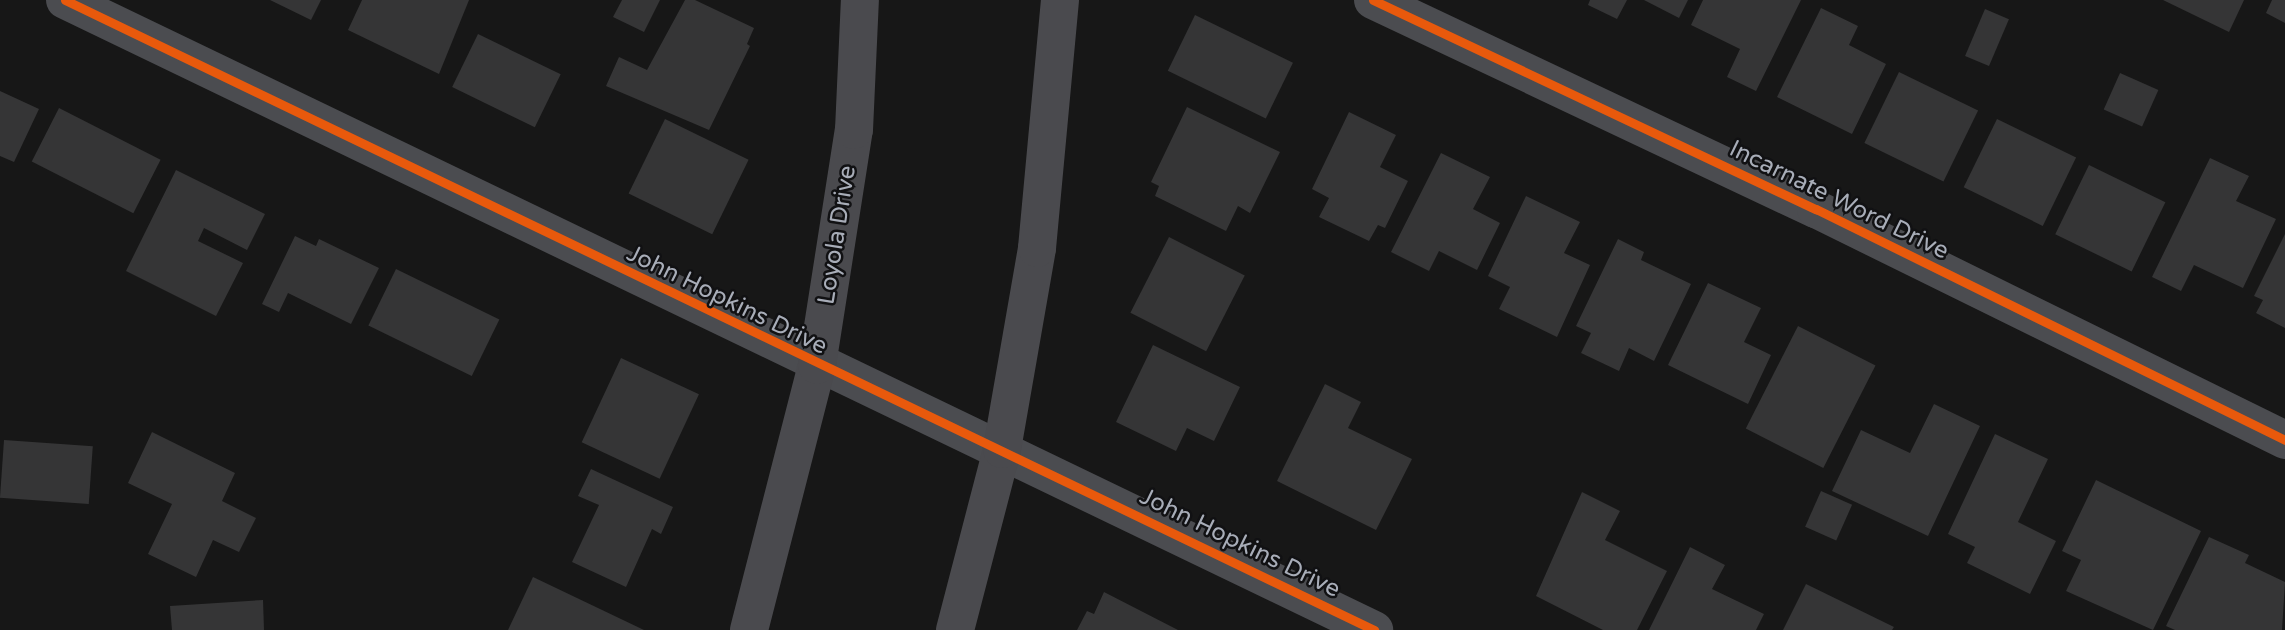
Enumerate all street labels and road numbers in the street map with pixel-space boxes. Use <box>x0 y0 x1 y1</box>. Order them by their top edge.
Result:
street label: Incarnate Word Drive <box>1725 134 1953 266</box>
street label: Loyola Drive <box>812 163 862 307</box>
street label: John Hopkins Drive <box>622 239 832 361</box>
street label: John Hopkins Drive <box>1135 482 1345 604</box>

